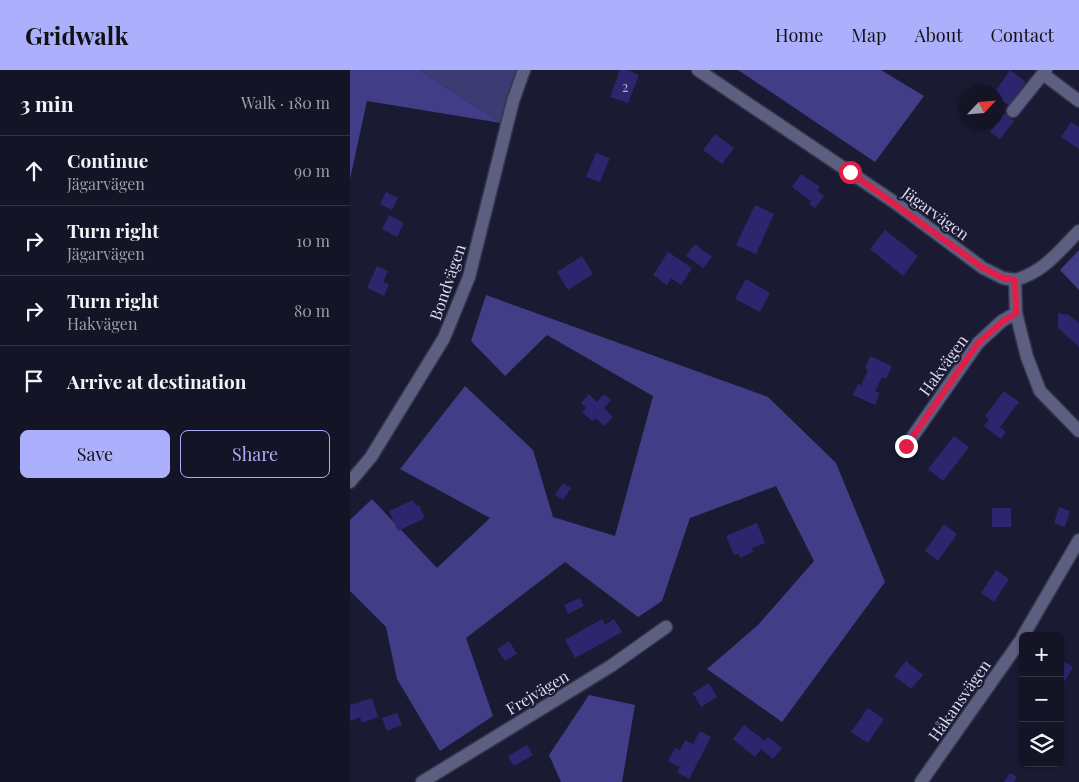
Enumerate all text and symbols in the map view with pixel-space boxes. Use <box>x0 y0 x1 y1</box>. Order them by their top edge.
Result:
text: Gridwalk <box>25 19 128 51</box>
text: Home <box>775 23 823 47</box>
text: Map <box>851 23 886 47</box>
text: About <box>914 23 963 47</box>
text: Contact <box>991 23 1054 47</box>
house number: 2 <box>622 77 629 96</box>
north arrow <box>959 85 1004 130</box>
text: 3 min <box>20 89 74 117</box>
text: Walk · 180 m <box>241 92 330 113</box>
text: Continue <box>67 147 148 173</box>
icon: ahead <box>20 157 48 185</box>
text: 90 m <box>294 160 330 181</box>
route start <box>839 161 862 184</box>
text: Jägarvägen <box>67 173 145 194</box>
street label: Jägarvägen <box>898 181 974 245</box>
text: Turn right <box>67 217 159 243</box>
icon: right <box>20 227 48 255</box>
text: 10 m <box>296 230 330 251</box>
street label: Bondvägen <box>424 241 470 323</box>
text: Jägarvägen <box>67 243 145 264</box>
text: Turn right <box>67 287 159 313</box>
icon: right <box>20 297 48 325</box>
text: 80 m <box>294 300 330 321</box>
text: Hakvägen <box>67 313 137 334</box>
street label: Hakvägen <box>914 330 972 400</box>
icon: arrive <box>20 367 48 395</box>
text: Arrive at destination <box>67 368 247 394</box>
button: Save <box>20 430 170 478</box>
button: Share <box>180 430 330 478</box>
route end <box>895 435 918 458</box>
map controls <box>1019 632 1064 767</box>
button: + <box>1019 632 1064 677</box>
street label: Håkansvägen <box>923 655 995 745</box>
street label: Frejvägen <box>502 665 573 719</box>
button: − <box>1019 677 1064 722</box>
button: layers <box>1019 722 1064 767</box>

